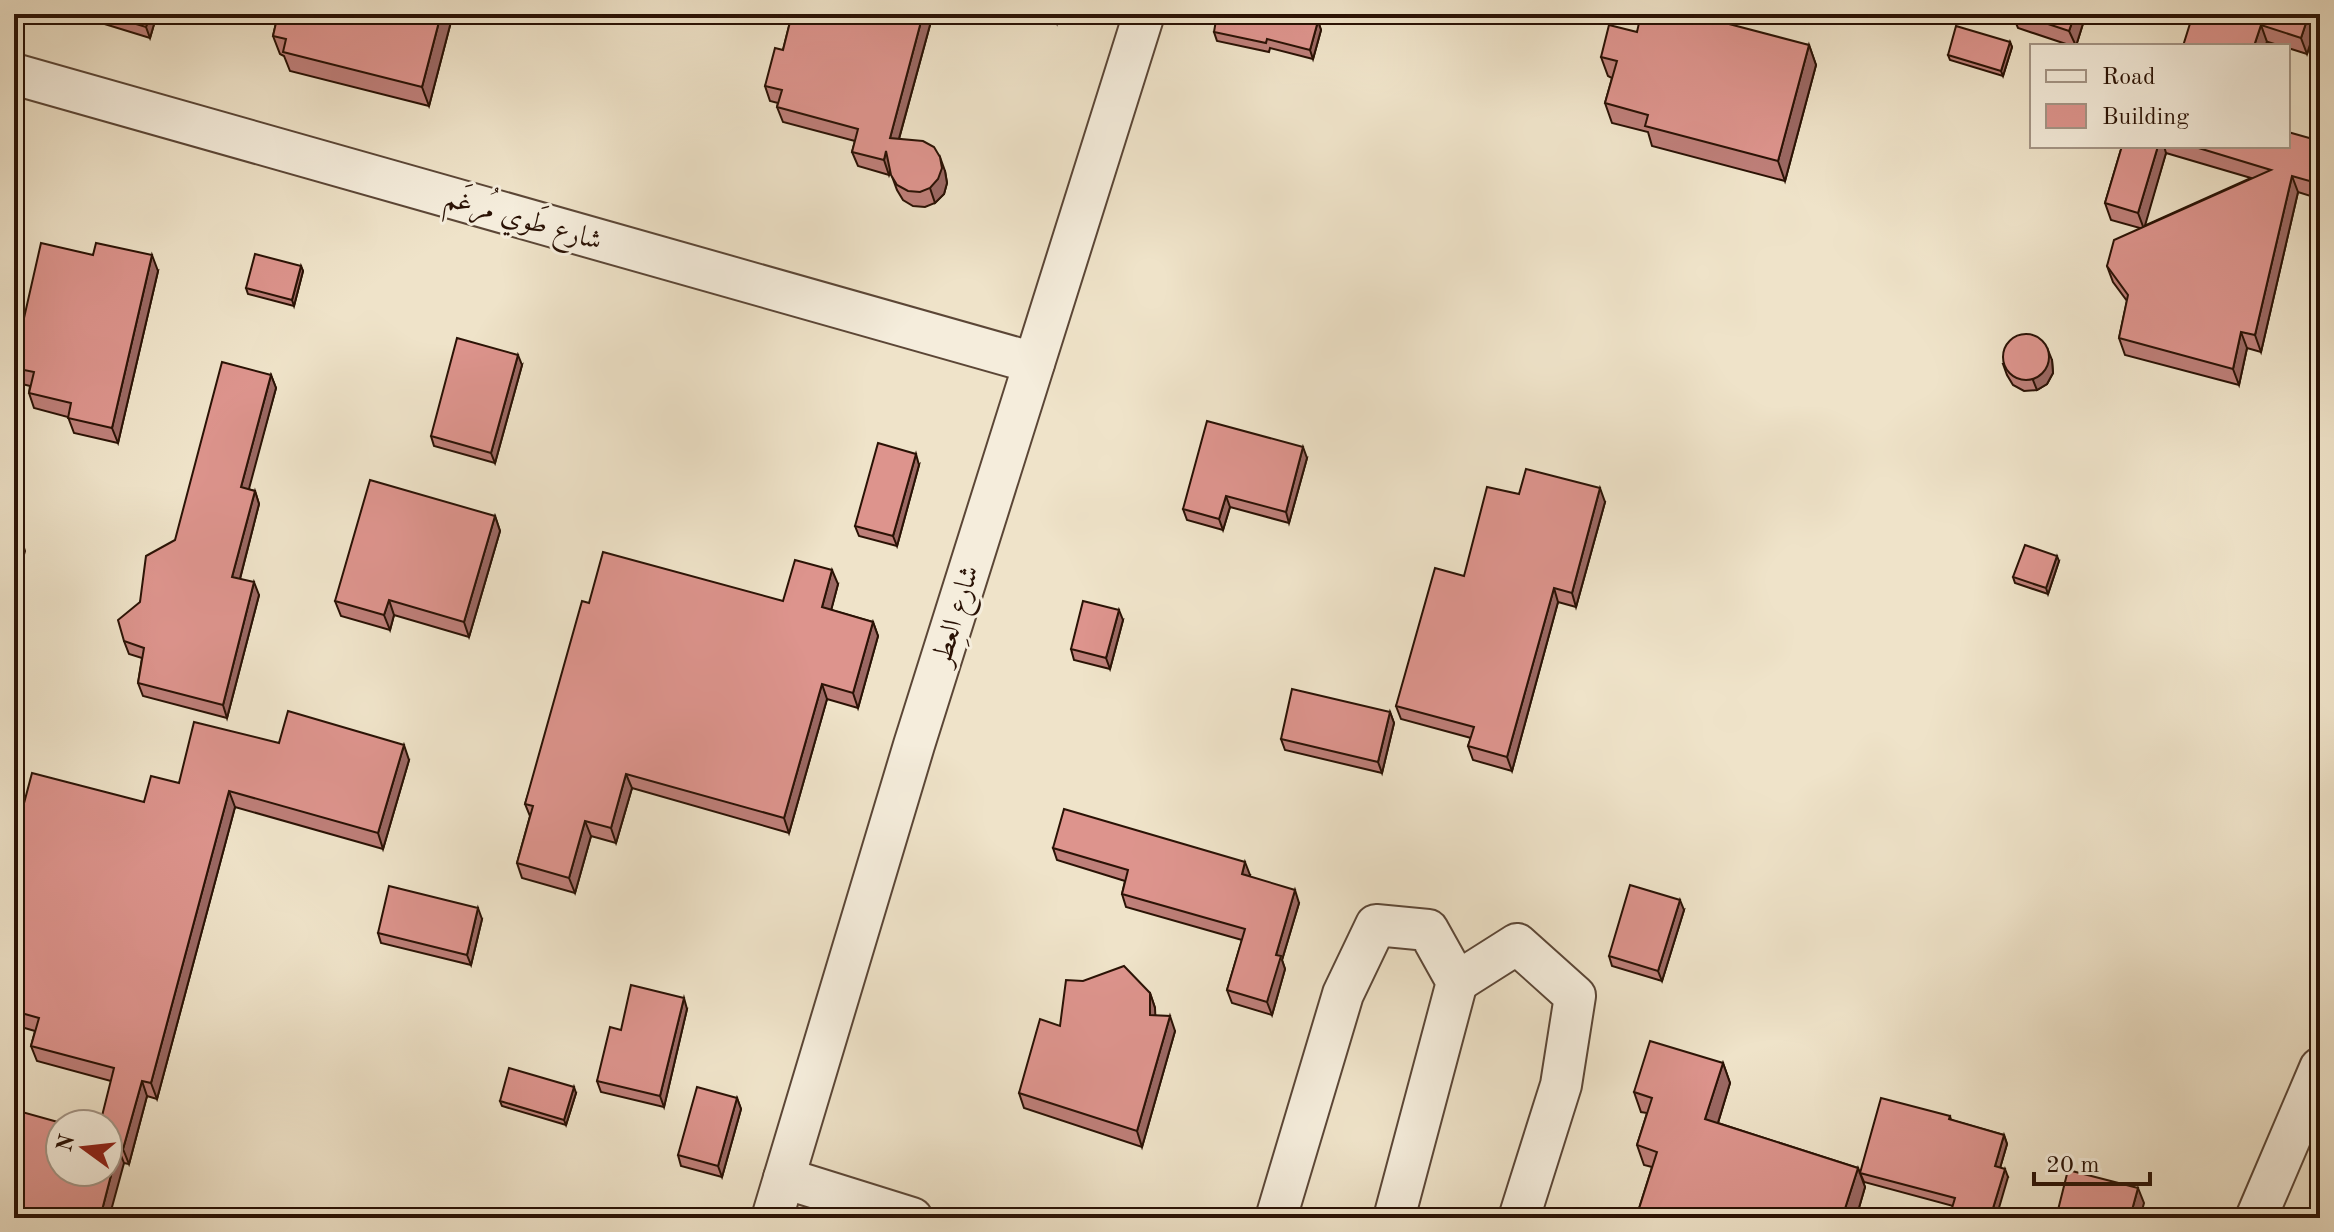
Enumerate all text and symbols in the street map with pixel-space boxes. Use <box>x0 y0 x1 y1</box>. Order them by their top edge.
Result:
legend <box>2030 44 2290 148</box>
text: Road <box>2102 66 2155 90</box>
text: Building <box>2102 106 2189 130</box>
street label: شارع طَوي مُرغَم <box>439 174 608 266</box>
street label: شارع العِطر <box>928 563 992 674</box>
north arrow <box>44 1108 124 1188</box>
text: N <box>54 1132 79 1154</box>
scale bar <box>2034 1136 2150 1186</box>
text: 20 m <box>2046 1154 2100 1178</box>

